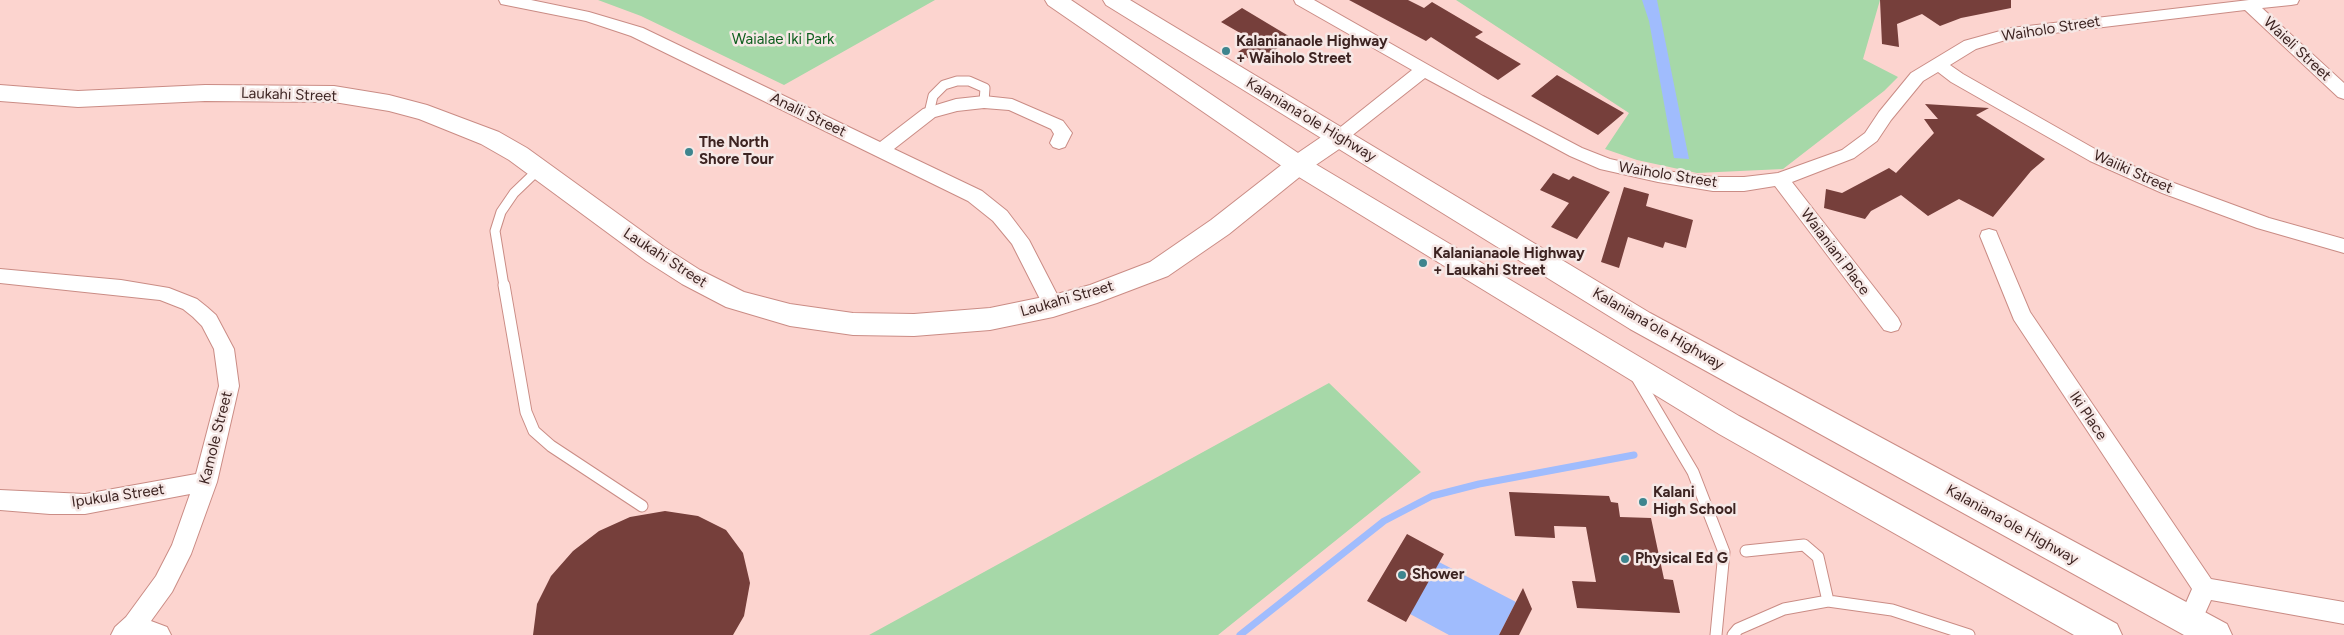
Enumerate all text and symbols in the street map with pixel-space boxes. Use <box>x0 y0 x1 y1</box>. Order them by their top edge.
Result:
street label: Waiholo Street <box>2000 12 2102 46</box>
street label: Waieli Street <box>2260 13 2334 85</box>
park label: Waialae Iki Park <box>732 31 834 49</box>
place label: Kalanianaole Highway + Waiholo Street <box>1236 33 1388 68</box>
marker: Kalanianaole Highway + Waiholo Street <box>1220 45 1232 57</box>
street label: Kalaniana’ole Highway <box>1243 74 1379 166</box>
street label: Laukahi Street <box>241 84 337 106</box>
street label: Analii Street <box>767 89 849 141</box>
place label: The North Shore Tour <box>699 134 774 169</box>
marker: The North Shore Tour <box>683 146 695 158</box>
street label: Waiiki Street <box>2091 147 2175 197</box>
street label: Waiholo Street <box>1617 158 1719 192</box>
street label: Waianiani Place <box>1797 205 1873 299</box>
street label: Laukahi Street <box>620 224 710 292</box>
place label: Kalanianaole Highway + Laukahi Street <box>1433 245 1585 280</box>
marker: Kalanianaole Highway + Laukahi Street <box>1417 257 1429 269</box>
street label: Laukahi Street <box>1018 277 1116 321</box>
street label: Kalaniana’ole Highway <box>1589 284 1727 374</box>
street label: Iki Place <box>2065 388 2111 444</box>
street label: Kamole Street <box>196 390 236 486</box>
street label: Ipukula Street <box>70 481 166 511</box>
street label: Kalaniana’ole Highway <box>1943 481 2081 569</box>
place label: Kalani High School <box>1653 484 1736 519</box>
marker: Kalani High School <box>1637 496 1649 508</box>
place label: Physical Ed G <box>1635 550 1728 568</box>
marker: Physical Ed G <box>1619 553 1631 565</box>
place label: Shower <box>1412 566 1464 584</box>
marker: Shower <box>1396 569 1408 581</box>

